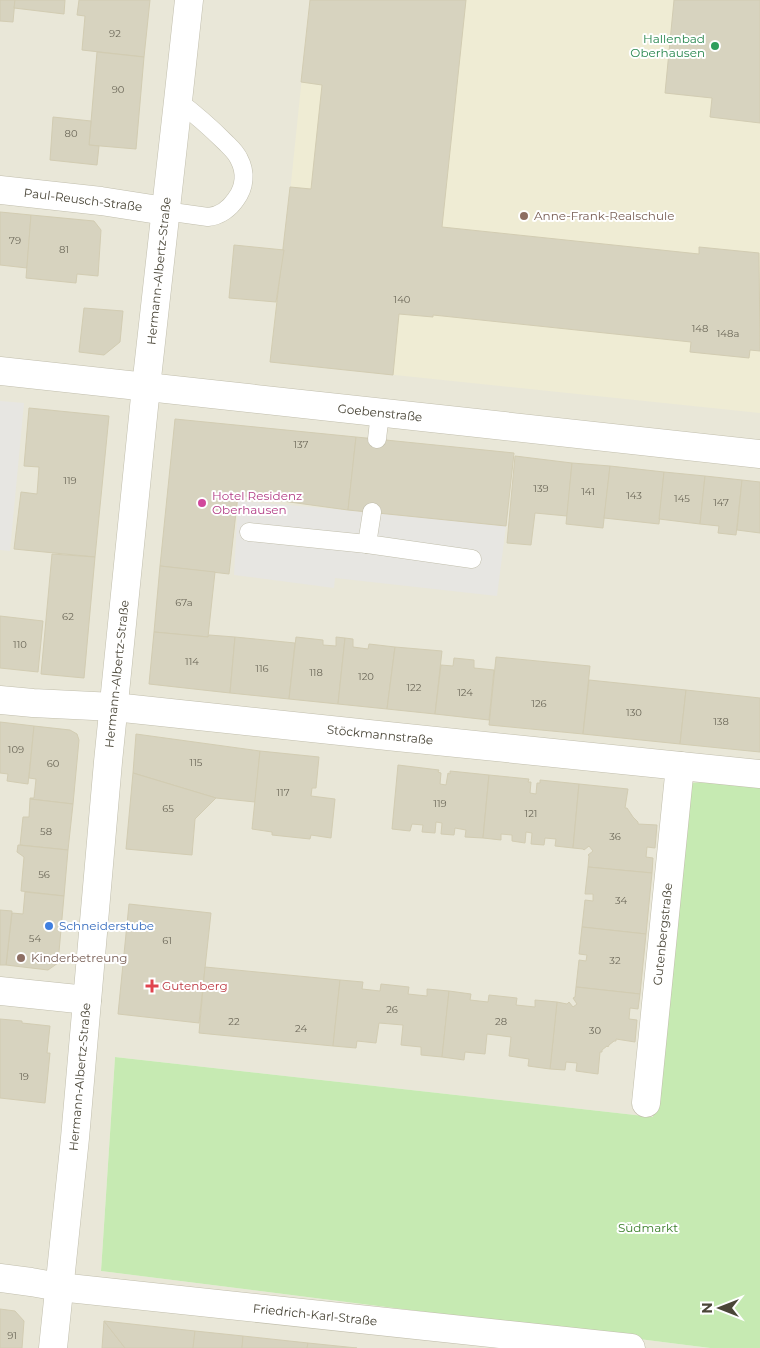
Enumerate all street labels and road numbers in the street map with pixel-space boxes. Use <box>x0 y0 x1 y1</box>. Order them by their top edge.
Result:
street label: Paul-Reusch-Straße <box>23 185 143 214</box>
street label: Hermann-Albertz-Straße <box>143 196 174 346</box>
street label: Goebenstraße <box>337 401 423 424</box>
street label: Hermann-Albertz-Straße <box>101 599 132 749</box>
street label: Stöckmannstraße <box>326 721 434 748</box>
street label: Gutenbergstraße <box>650 882 675 986</box>
street label: Hermann-Albertz-Straße <box>66 1002 93 1152</box>
street label: Friedrich-Karl-Straße <box>252 1301 378 1328</box>

